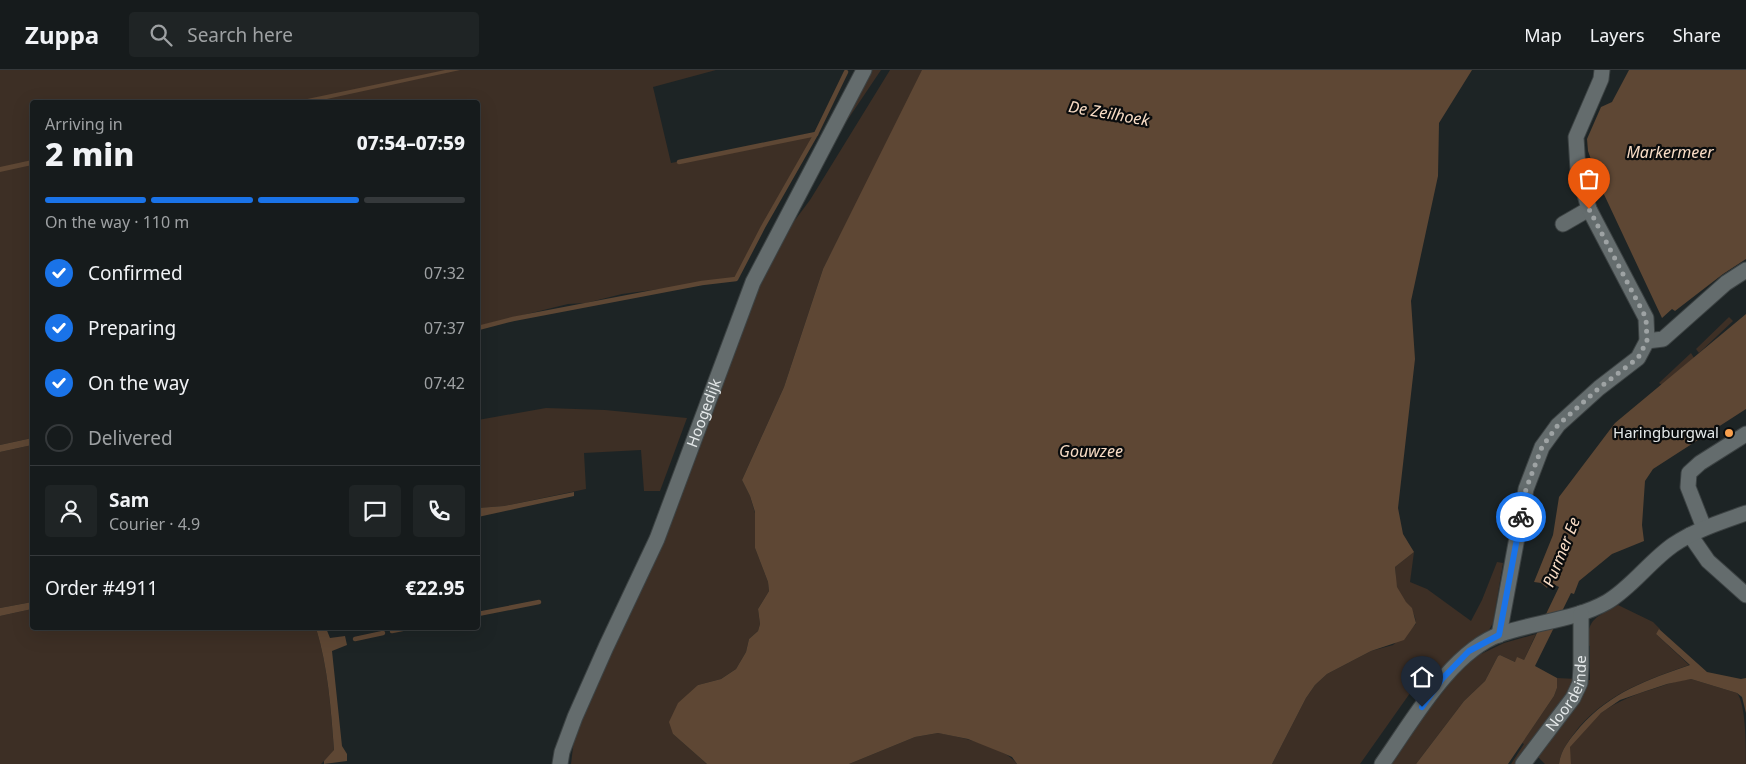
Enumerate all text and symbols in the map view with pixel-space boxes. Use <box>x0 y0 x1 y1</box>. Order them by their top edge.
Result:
search box <box>129 12 479 57</box>
text: Zuppa <box>25 18 99 51</box>
icon: search <box>147 21 175 49</box>
text: Search here <box>187 22 293 48</box>
text: Map <box>1524 23 1562 47</box>
text: Layers <box>1590 23 1645 47</box>
text: Share <box>1673 23 1721 47</box>
water label: De Zeilhoek <box>1067 95 1152 131</box>
text: Arriving in <box>45 113 123 135</box>
text: 07:54–07:59 <box>357 130 465 156</box>
text: 2 min <box>45 132 134 175</box>
water label: Markermeer <box>1626 141 1714 163</box>
pin <box>1568 158 1610 209</box>
icon: bag <box>1575 165 1603 193</box>
text: On the way · 110 m <box>45 211 189 233</box>
icon: check <box>45 259 73 287</box>
text: Confirmed <box>88 260 183 286</box>
text: 07:32 <box>424 262 465 284</box>
icon: check <box>45 314 73 342</box>
text: Preparing <box>88 315 176 341</box>
text: 07:37 <box>424 317 465 339</box>
icon: check <box>45 369 73 397</box>
text: On the way <box>88 370 189 396</box>
text: 07:42 <box>424 372 465 394</box>
street label: Hoogedijk <box>681 375 725 450</box>
place label: Haringburgwal <box>1613 422 1719 442</box>
text: Delivered <box>88 425 173 451</box>
marker: Haringburgwal <box>1723 427 1735 439</box>
water label: Gouwzee <box>1059 440 1123 462</box>
button: person <box>45 485 97 537</box>
button: chat <box>349 485 401 537</box>
button: phone <box>413 485 465 537</box>
text: Sam <box>109 487 149 513</box>
courier <box>1496 492 1546 542</box>
icon: bike <box>1507 503 1535 531</box>
text: Courier · 4.9 <box>109 513 200 535</box>
water label: Purmer Ee <box>1537 514 1585 590</box>
text: Order #4911 <box>45 575 158 601</box>
text: €22.95 <box>405 575 465 601</box>
street label: Noordeinde <box>1540 655 1590 735</box>
pin <box>1401 656 1443 707</box>
icon: home <box>1408 663 1436 691</box>

